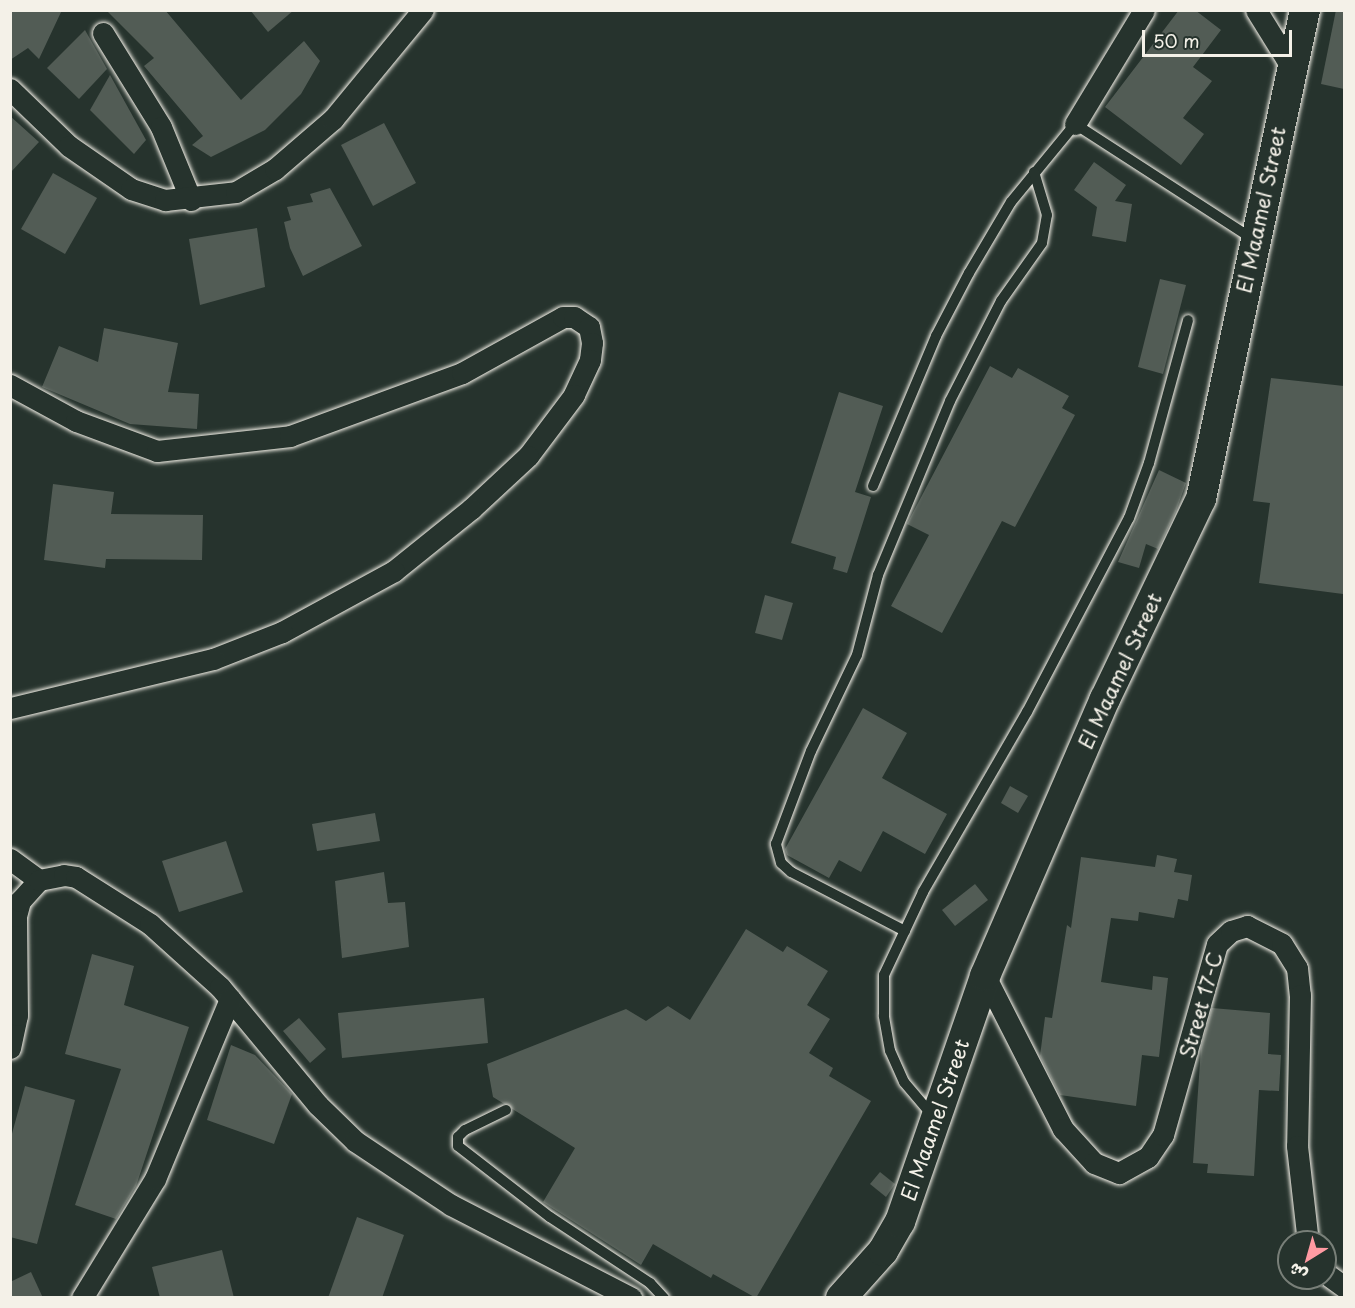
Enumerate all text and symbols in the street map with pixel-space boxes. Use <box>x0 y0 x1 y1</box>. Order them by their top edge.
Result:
scale bar <box>1145 18 1295 56</box>
text: 50 m <box>1153 27 1200 54</box>
street label: El Maamel Street <box>1232 125 1290 295</box>
street label: El Maamel Street <box>1073 589 1167 753</box>
street label: Street 17-C <box>1174 948 1228 1062</box>
street label: El Maamel Street <box>896 1036 974 1204</box>
north arrow <box>1277 1230 1337 1290</box>
text: ش <box>1283 1258 1312 1288</box>

